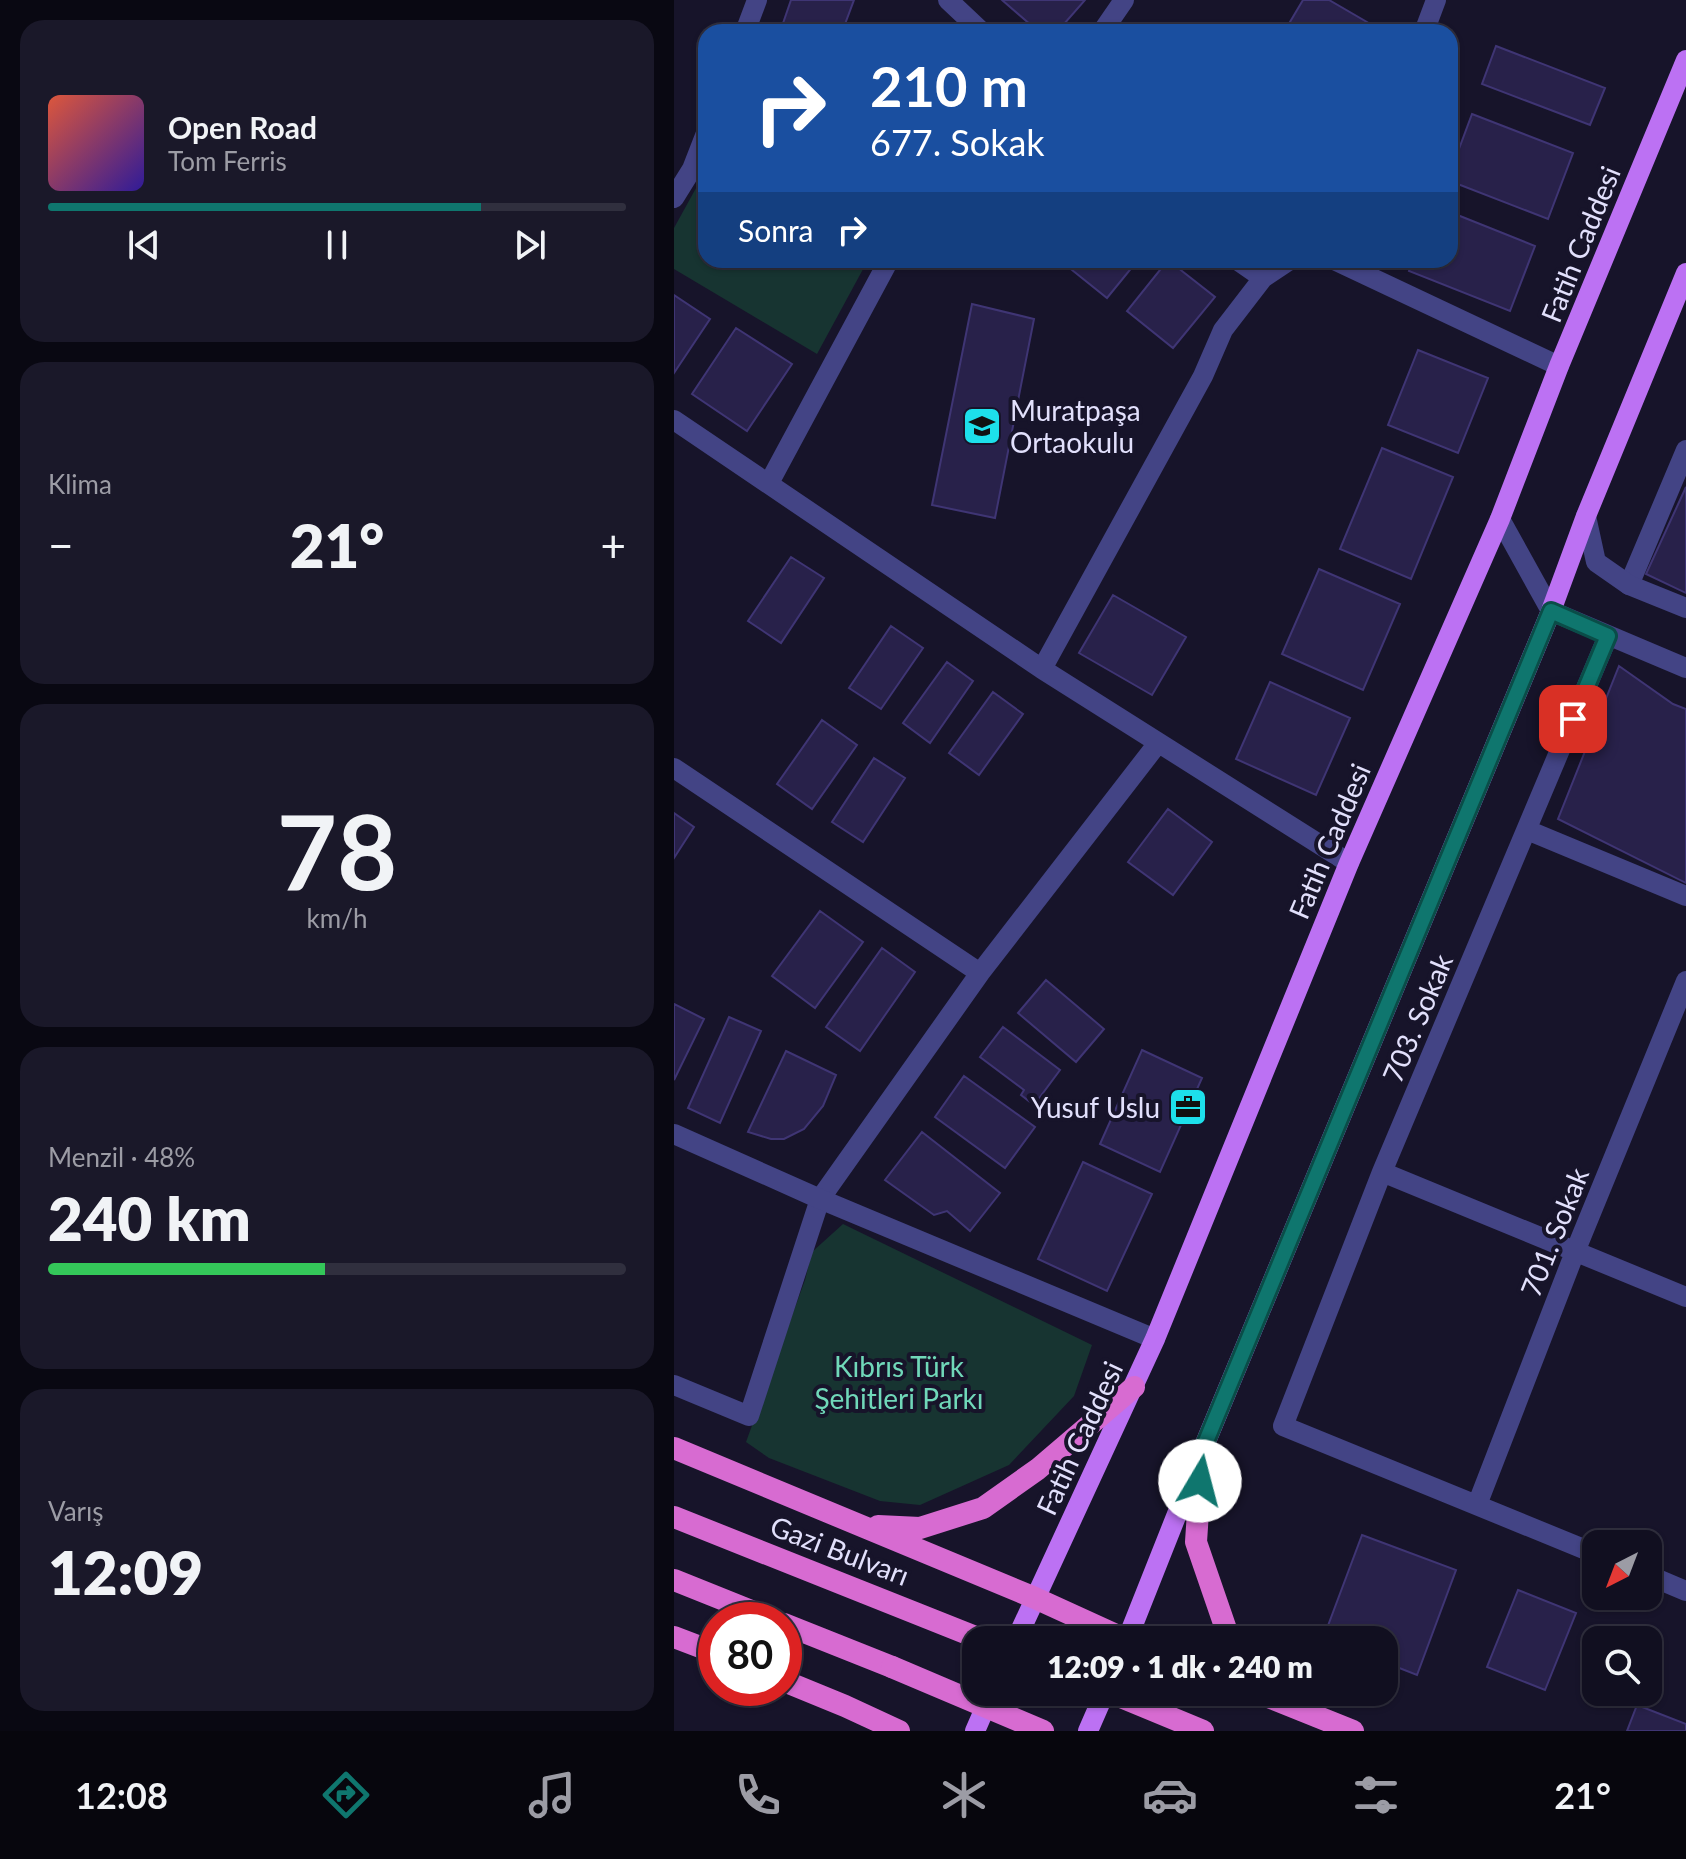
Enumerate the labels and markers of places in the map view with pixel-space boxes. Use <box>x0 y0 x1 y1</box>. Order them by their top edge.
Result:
place label: Muratpaşa Ortaokulu <box>1010 393 1141 459</box>
school or university icon: Muratpaşa Ortaokulu <box>961 405 1003 447</box>
pin <box>1539 685 1607 753</box>
office icon: Yusuf Uslu <box>1167 1086 1209 1128</box>
place label: Yusuf Uslu <box>1031 1090 1160 1124</box>

